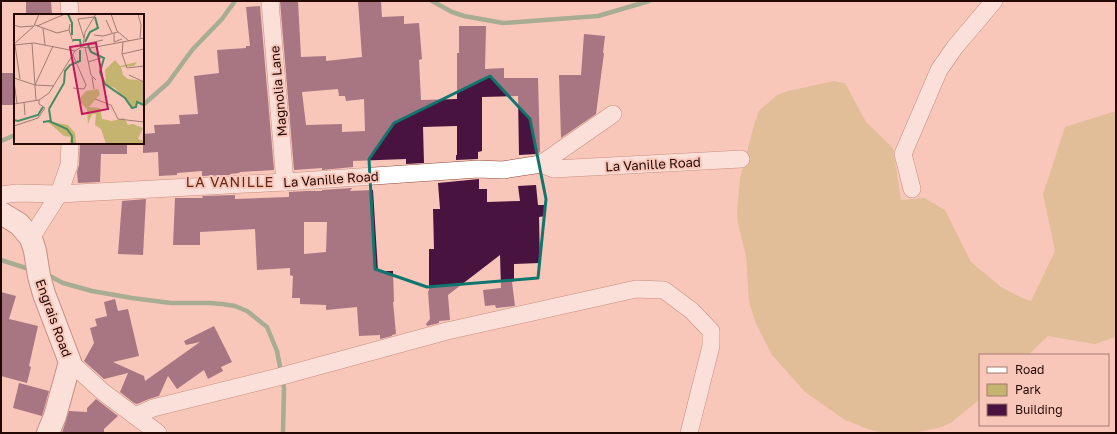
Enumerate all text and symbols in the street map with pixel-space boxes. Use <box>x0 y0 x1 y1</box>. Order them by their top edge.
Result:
inset map <box>14 14 144 144</box>
street label: Magnolia Lane <box>266 45 290 137</box>
street label: La Vanille Road <box>605 154 701 174</box>
street label: La Vanille Road <box>283 168 379 190</box>
district label: LA VANILLE <box>186 173 274 190</box>
street label: Engrais Road <box>33 277 75 359</box>
legend <box>979 354 1109 426</box>
text: Road <box>1015 362 1044 377</box>
text: Park <box>1015 382 1041 397</box>
text: Building <box>1015 402 1063 417</box>

